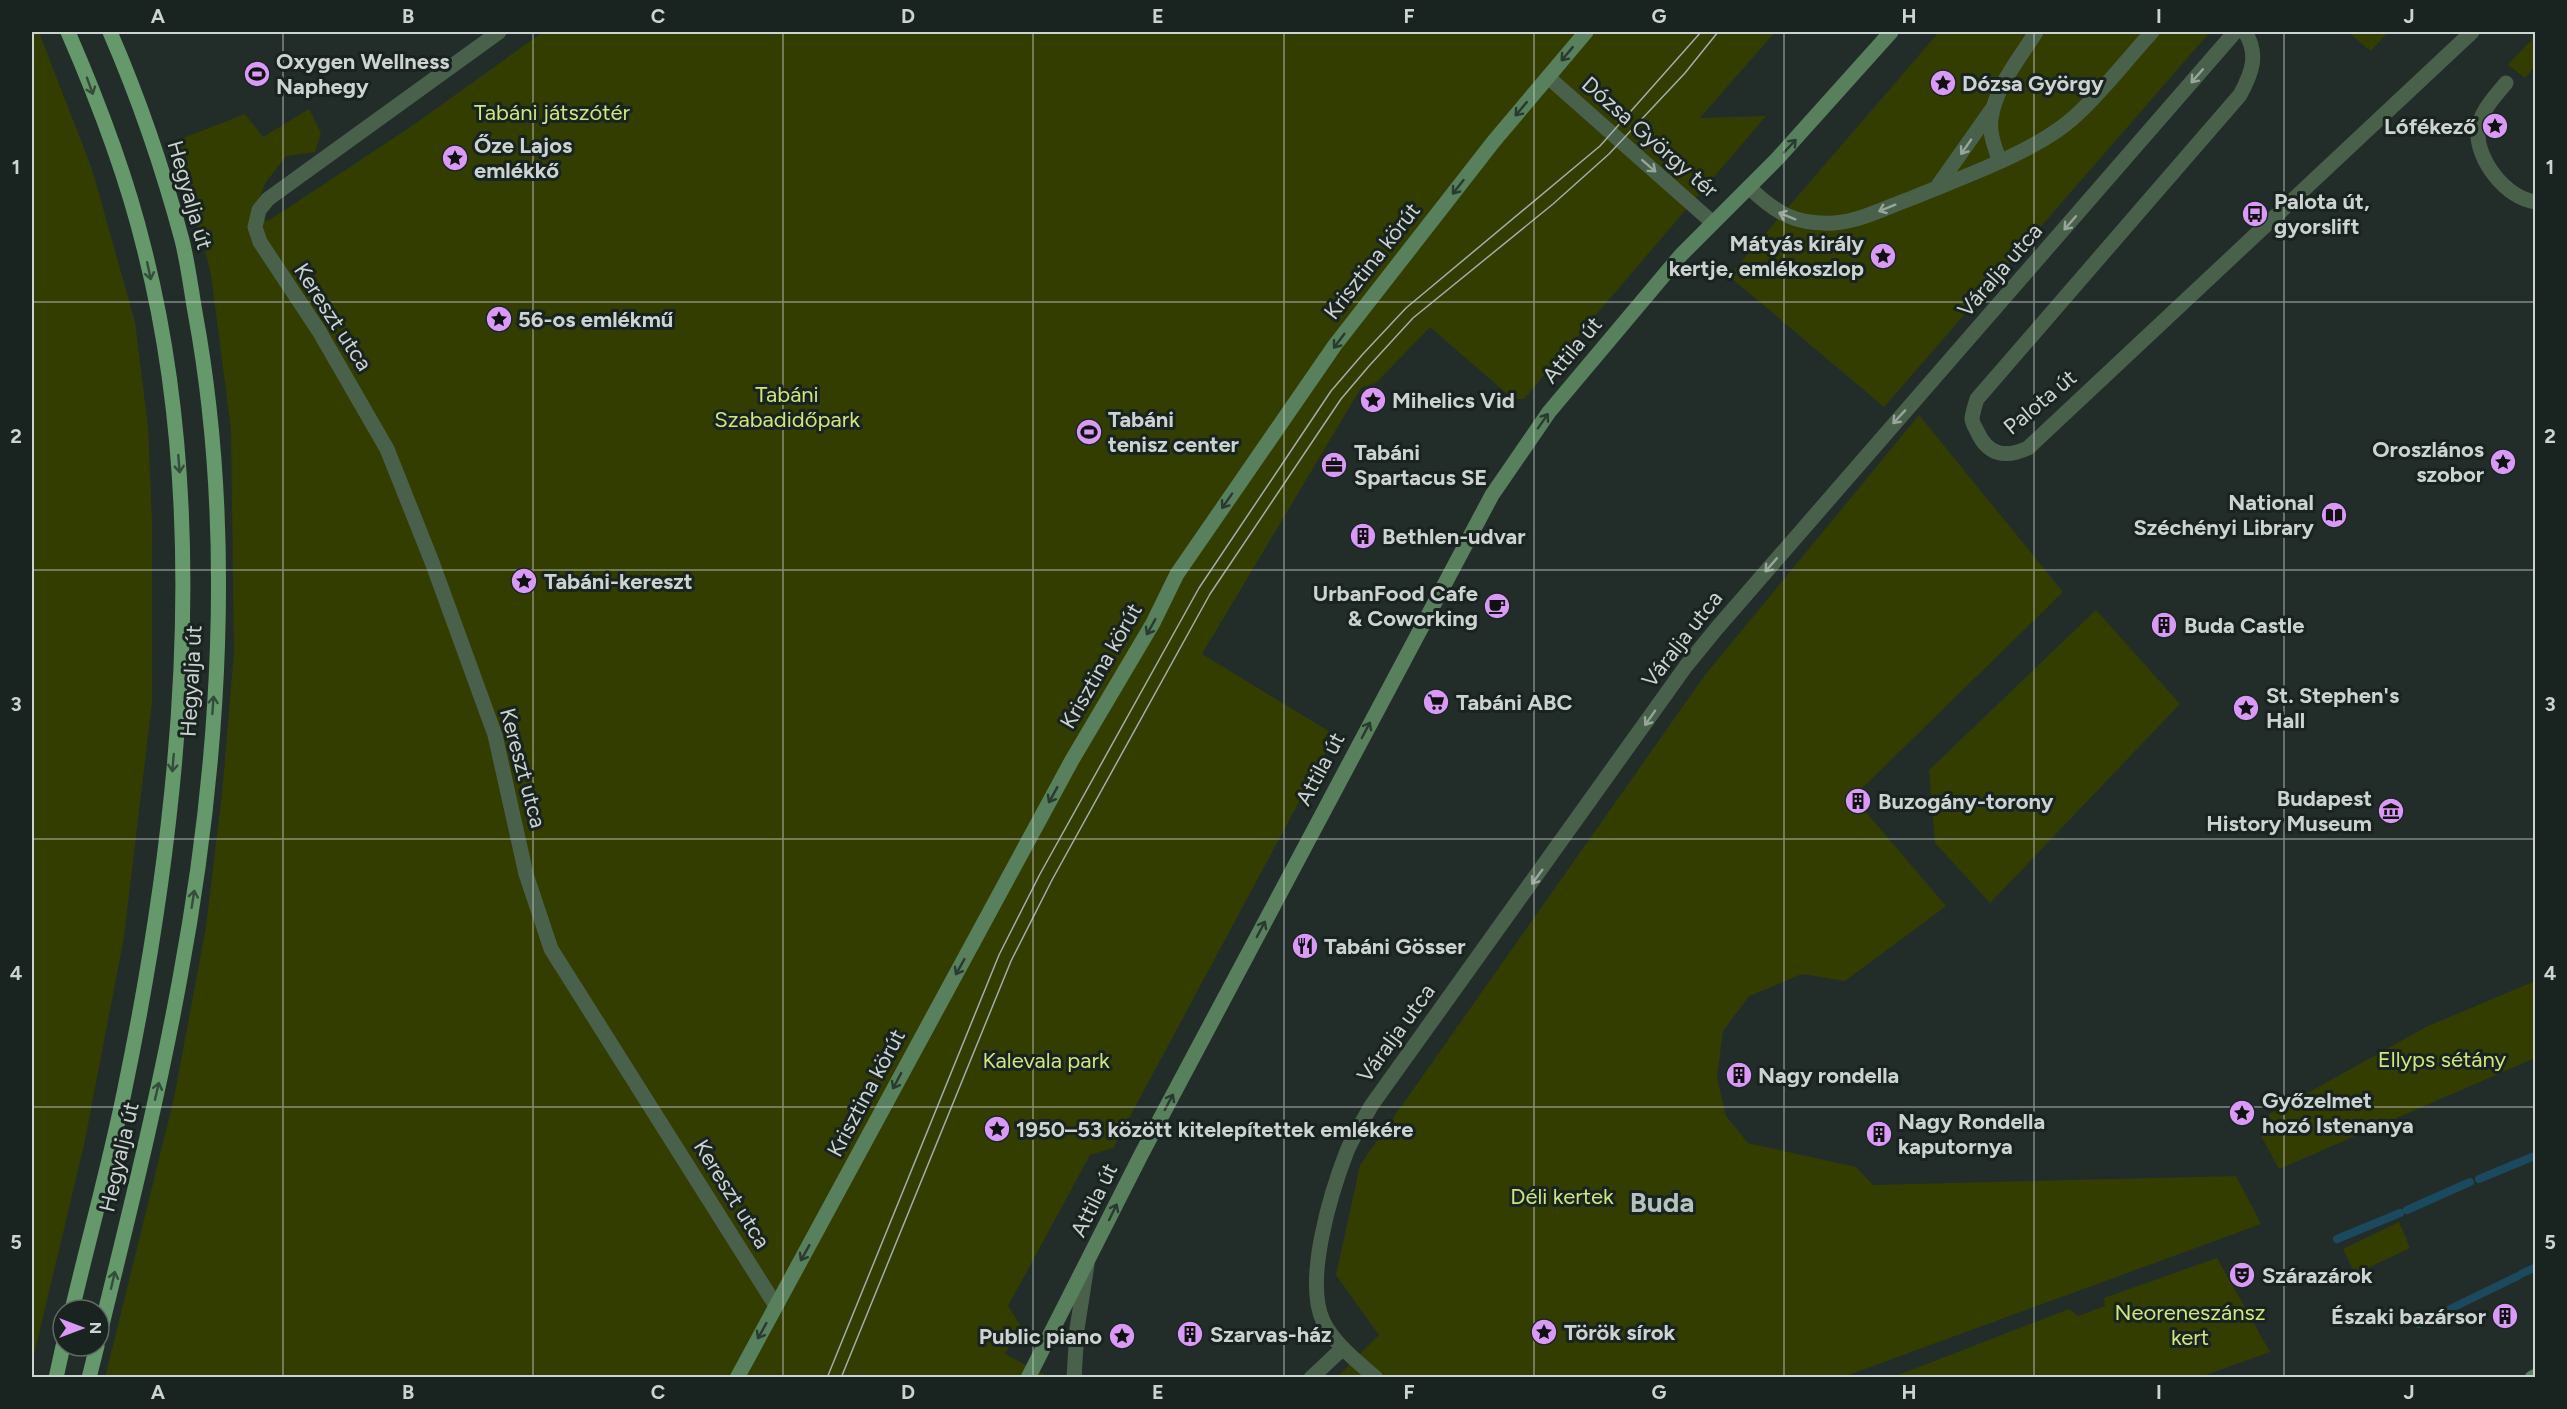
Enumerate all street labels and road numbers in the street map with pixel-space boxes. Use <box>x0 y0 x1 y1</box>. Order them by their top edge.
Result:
street label: Dózsa György tér <box>1576 71 1724 204</box>
street label: Hegyalja út <box>162 137 218 253</box>
street label: Krisztina körút <box>1318 197 1426 325</box>
street label: Váralja utca <box>1952 218 2048 322</box>
street label: Kereszt utca <box>288 258 378 376</box>
street label: Attila út <box>1536 311 1608 389</box>
street label: Palota út <box>1998 364 2082 440</box>
street label: Váralja utca <box>1636 585 1728 693</box>
street label: Krisztina körút <box>1054 598 1148 734</box>
street label: Hegyalja út <box>175 624 207 738</box>
street label: Kereszt utca <box>494 705 552 831</box>
street label: Attila út <box>1290 728 1350 810</box>
street label: Váralja utca <box>1351 978 1441 1088</box>
street label: Krisztina körút <box>821 1025 911 1161</box>
street label: Hegyalja út <box>93 1099 145 1215</box>
street label: Kereszt utca <box>688 1135 776 1253</box>
street label: Attila út <box>1065 1159 1123 1241</box>

